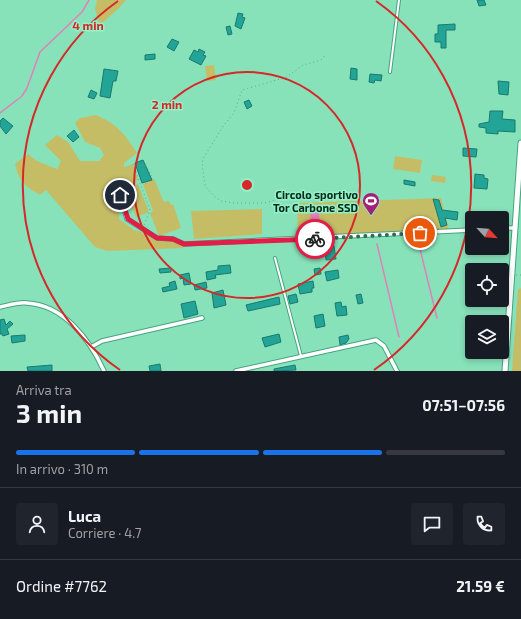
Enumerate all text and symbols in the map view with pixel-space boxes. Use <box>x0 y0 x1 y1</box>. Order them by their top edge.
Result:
text: 4 min <box>72 18 104 32</box>
text: 2 min <box>152 97 182 111</box>
pin <box>103 178 137 212</box>
centre of rings <box>240 178 254 192</box>
icon: home <box>109 184 131 206</box>
place label: Circolo sportivo Tor Carbone SSD <box>273 188 359 214</box>
sports icon: Circolo sportivo Tor Carbone SSD <box>361 191 381 216</box>
north arrow <box>465 211 509 255</box>
map controls <box>465 211 509 359</box>
pin <box>403 216 437 250</box>
courier <box>295 219 335 259</box>
icon: bag <box>409 222 431 244</box>
icon: bike <box>304 228 326 250</box>
button: locate <box>465 263 509 307</box>
button: layers <box>465 315 509 359</box>
text: Arriva tra <box>16 382 72 398</box>
text: 07:51–07:56 <box>422 396 505 414</box>
text: 3 min <box>16 397 82 428</box>
text: In arrivo · 310 m <box>16 461 108 477</box>
button: person <box>16 503 58 545</box>
button: chat <box>411 503 453 545</box>
button: phone <box>463 503 505 545</box>
text: Luca <box>68 507 101 525</box>
text: Corriere · 4.7 <box>68 525 141 541</box>
text: Ordine #7762 <box>16 577 107 595</box>
text: 21.59 € <box>456 577 505 595</box>

